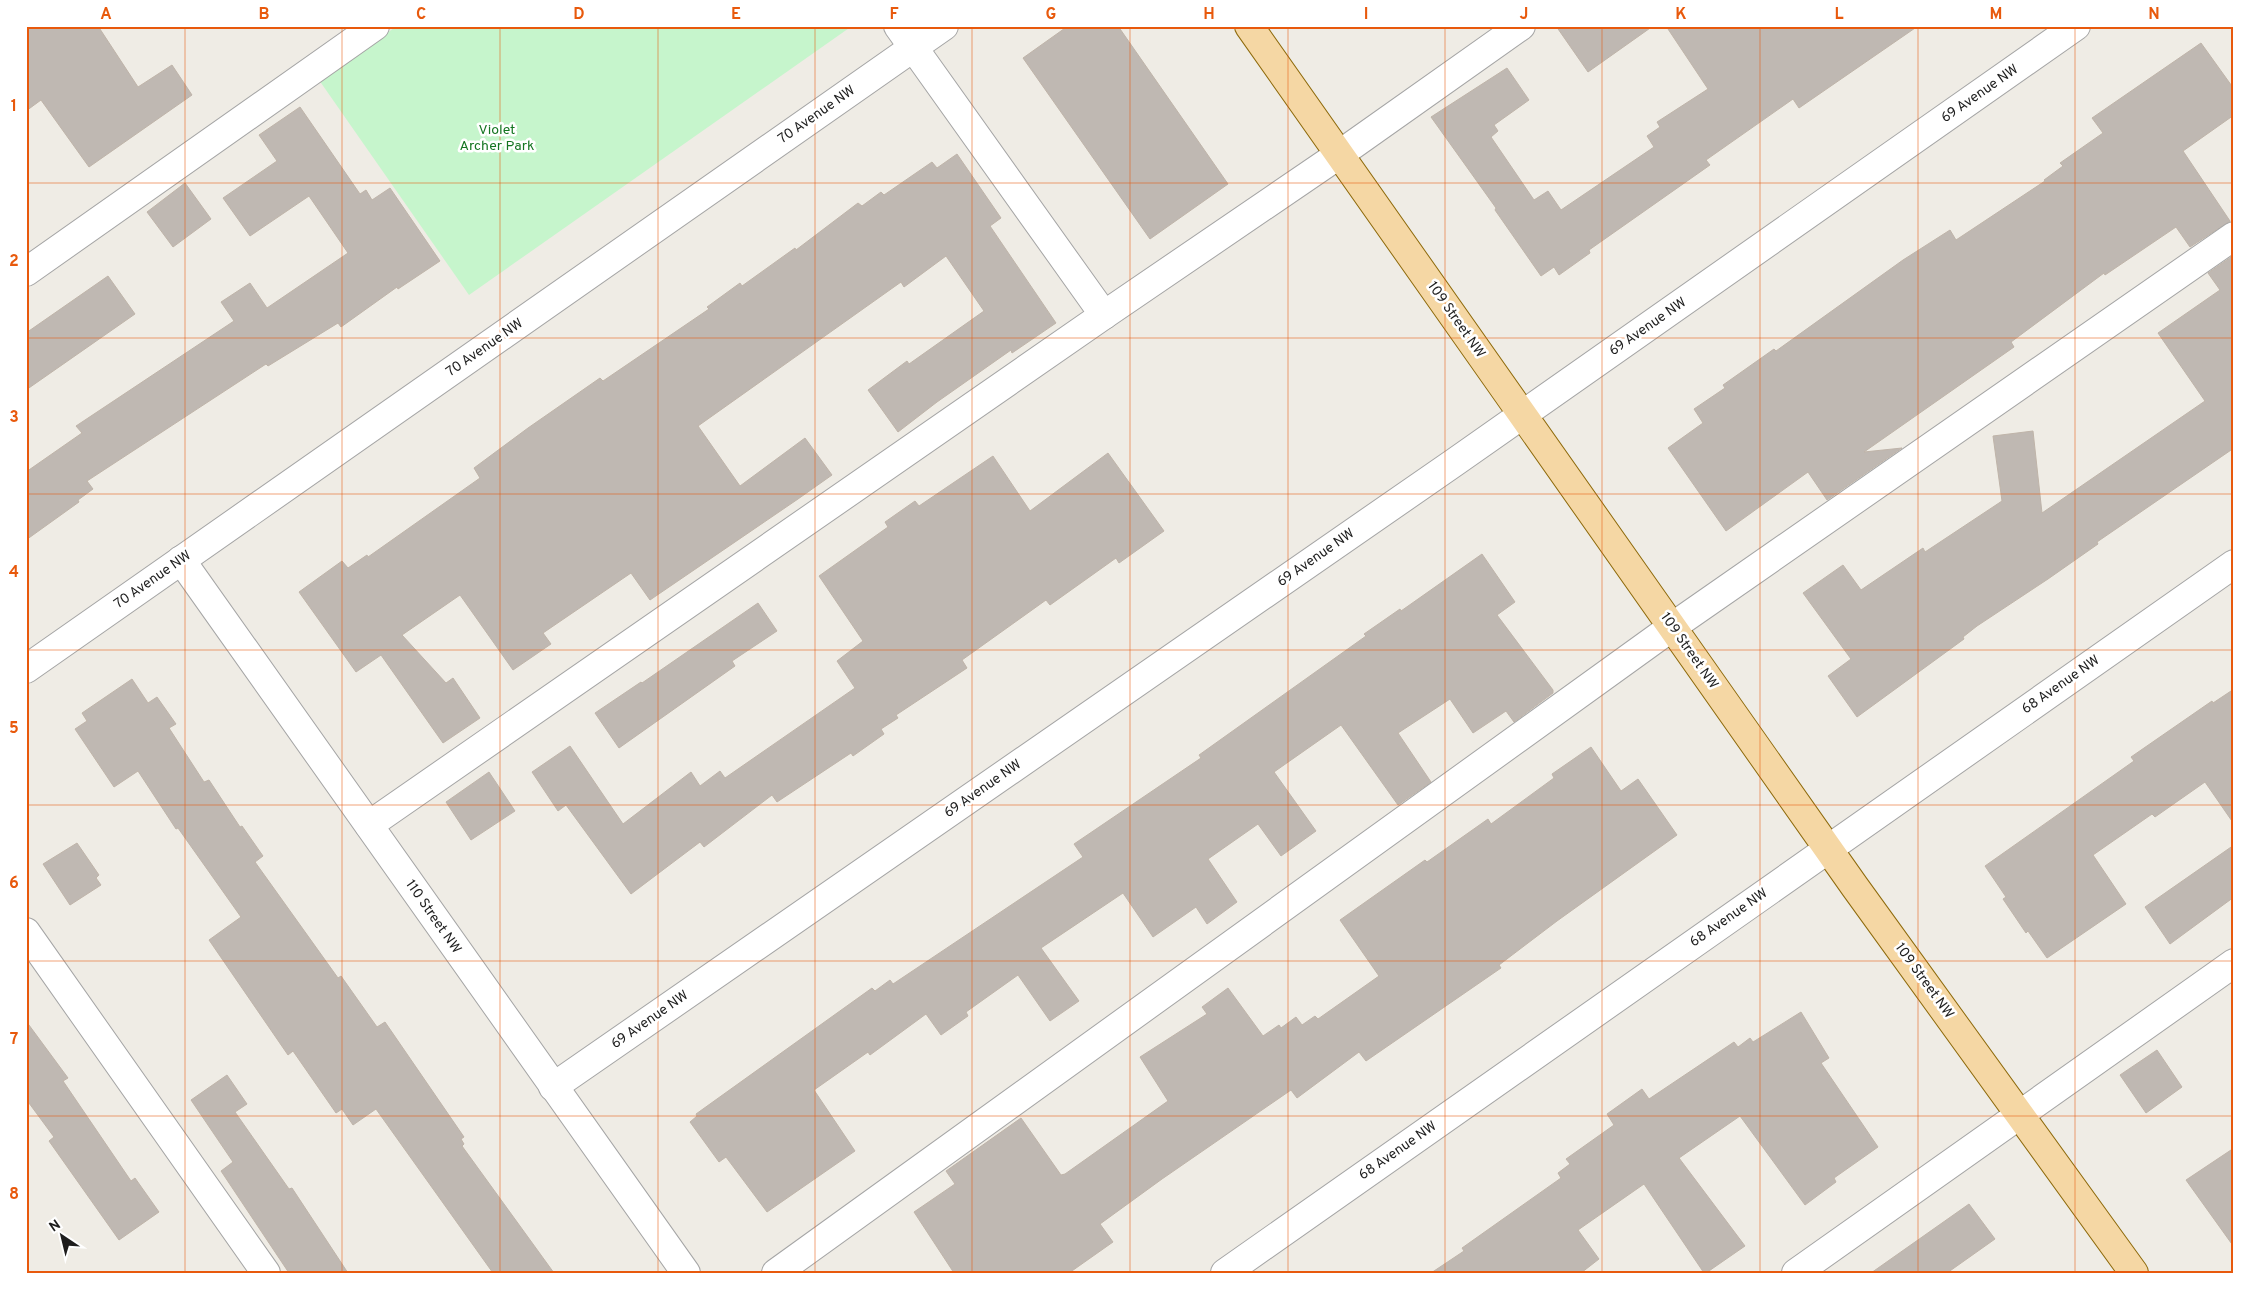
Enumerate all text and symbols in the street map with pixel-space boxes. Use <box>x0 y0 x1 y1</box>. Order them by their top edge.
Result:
text: A <box>100 5 112 25</box>
text: B <box>258 5 270 25</box>
text: C <box>416 5 426 25</box>
text: D <box>573 5 585 25</box>
text: E <box>731 5 741 25</box>
text: F <box>889 5 899 25</box>
text: G <box>1046 5 1056 25</box>
text: H <box>1203 5 1215 25</box>
text: I <box>1364 5 1368 25</box>
text: J <box>1520 5 1528 25</box>
text: K <box>1675 5 1687 25</box>
text: L <box>1834 5 1844 25</box>
text: M <box>1990 5 2002 25</box>
text: N <box>2148 5 2160 25</box>
street label: 69 Avenue NW <box>1938 61 2022 127</box>
street label: 70 Avenue NW <box>775 82 859 148</box>
text: 1 <box>11 97 17 117</box>
park label: Violet Archer Park <box>460 122 535 155</box>
text: 2 <box>9 252 19 272</box>
street label: 109 Street NW <box>1423 279 1489 362</box>
street label: 69 Avenue NW <box>1606 294 1690 360</box>
street label: 70 Avenue NW <box>443 315 527 381</box>
text: 3 <box>9 408 19 428</box>
street label: 69 Avenue NW <box>1274 525 1358 591</box>
street label: 70 Avenue NW <box>111 547 195 613</box>
text: 4 <box>9 563 19 583</box>
street label: 109 Street NW <box>1656 610 1722 693</box>
street label: 68 Avenue NW <box>2019 652 2103 718</box>
text: 5 <box>9 719 19 739</box>
street label: 69 Avenue NW <box>941 756 1025 822</box>
text: 6 <box>9 874 19 894</box>
street label: 110 Street NW <box>401 877 465 957</box>
street label: 68 Avenue NW <box>1687 885 1771 951</box>
street label: 109 Street NW <box>1891 940 1957 1022</box>
street label: 69 Avenue NW <box>608 987 692 1053</box>
text: 7 <box>10 1030 18 1050</box>
street label: 68 Avenue NW <box>1356 1118 1440 1184</box>
text: 8 <box>9 1185 19 1205</box>
north arrow <box>38 1212 88 1262</box>
text: N <box>46 1217 64 1236</box>

